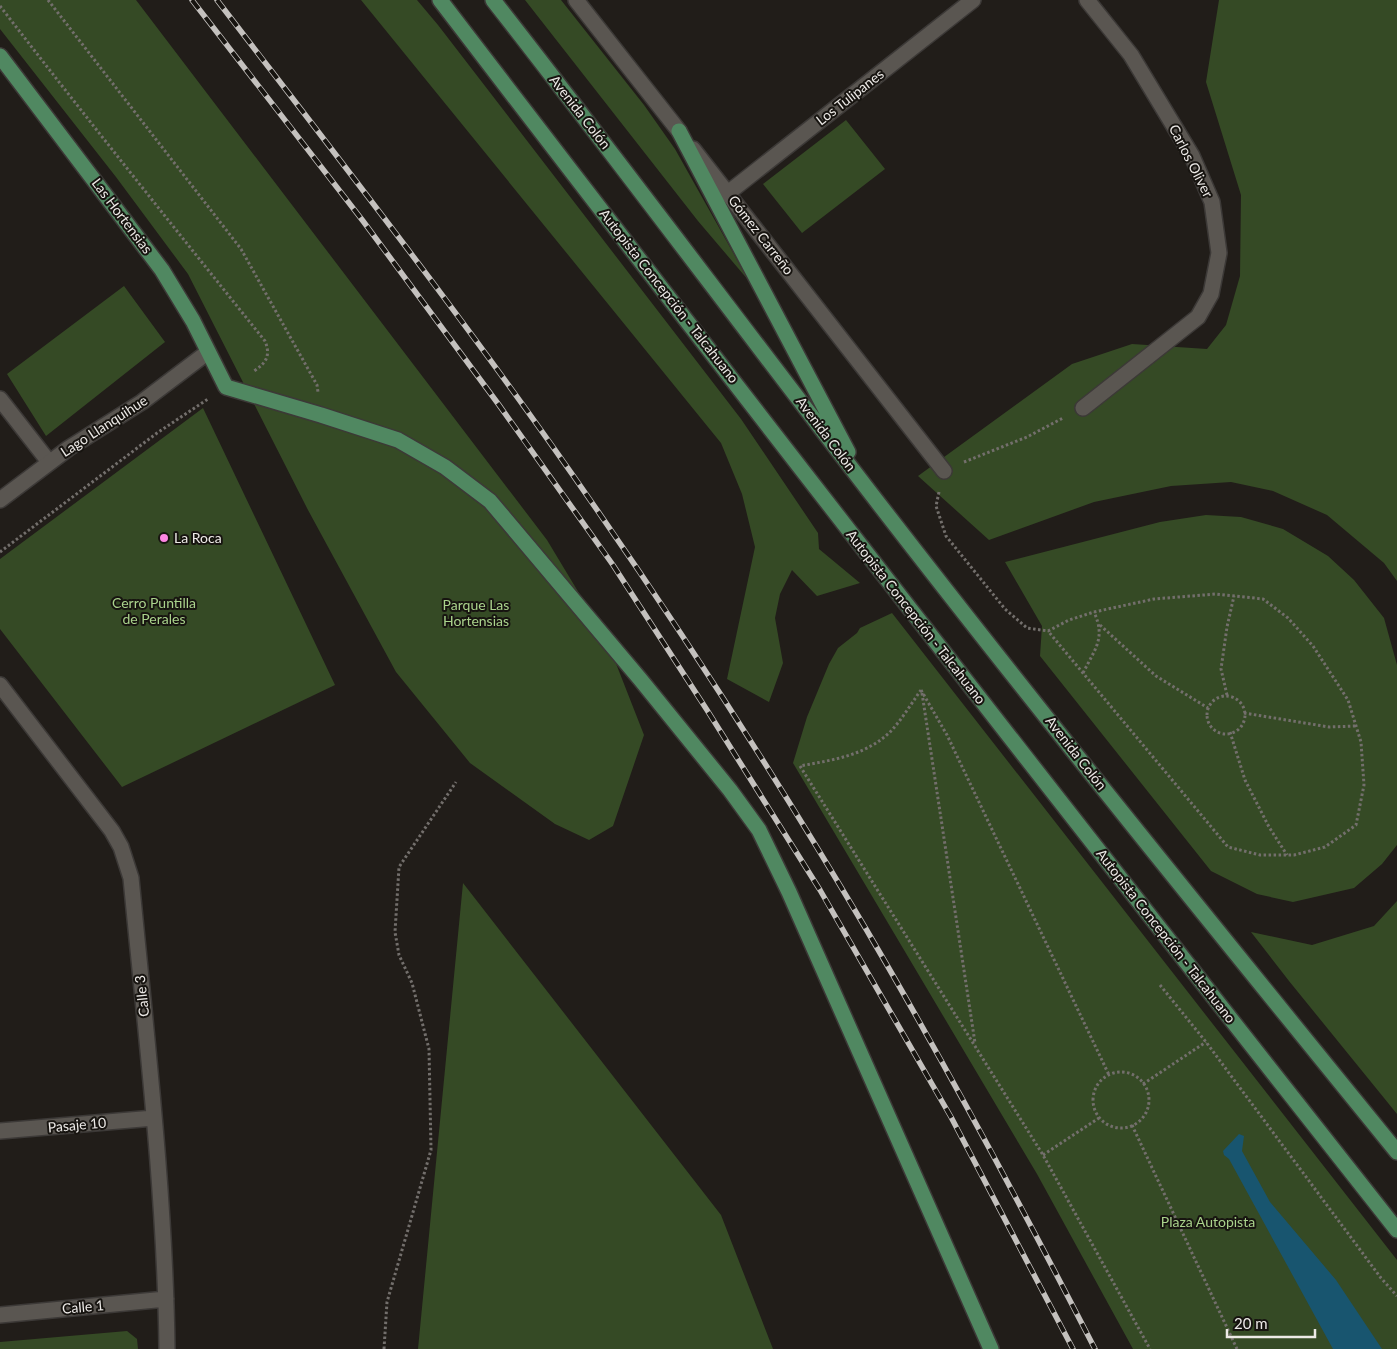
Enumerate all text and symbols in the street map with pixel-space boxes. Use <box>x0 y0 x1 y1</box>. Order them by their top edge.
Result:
street label: Los Tulipanes <box>812 65 887 128</box>
street label: Avenida Colón <box>546 71 615 152</box>
street label: Carlos Oliver <box>1166 121 1217 200</box>
street label: Las Hortensias <box>89 175 156 257</box>
street label: Gómez Carreño <box>725 192 798 278</box>
street label: Autopista Concepción - Talcahuano <box>596 205 743 386</box>
street label: Lago Llanquihue <box>57 391 150 460</box>
street label: Avenida Colón <box>793 393 860 474</box>
street label: Autopista Concepción - Talcahuano <box>843 526 990 707</box>
place label: La Roca <box>174 529 222 546</box>
marker: La Roca <box>158 532 170 544</box>
park label: Cerro Puntilla de Perales <box>112 594 196 627</box>
park label: Parque Las Hortensias <box>443 596 509 629</box>
street label: Avenida Colón <box>1042 712 1111 793</box>
street label: Autopista Concepción - Talcahuano <box>1093 845 1240 1026</box>
street label: Calle 3 <box>131 974 152 1018</box>
street label: Pasaje 10 <box>47 1113 107 1136</box>
park label: Plaza Autopista <box>1161 1213 1255 1230</box>
street label: Calle 1 <box>61 1296 105 1317</box>
scale bar <box>1227 1306 1314 1338</box>
text: 20 m <box>1234 1314 1268 1332</box>

